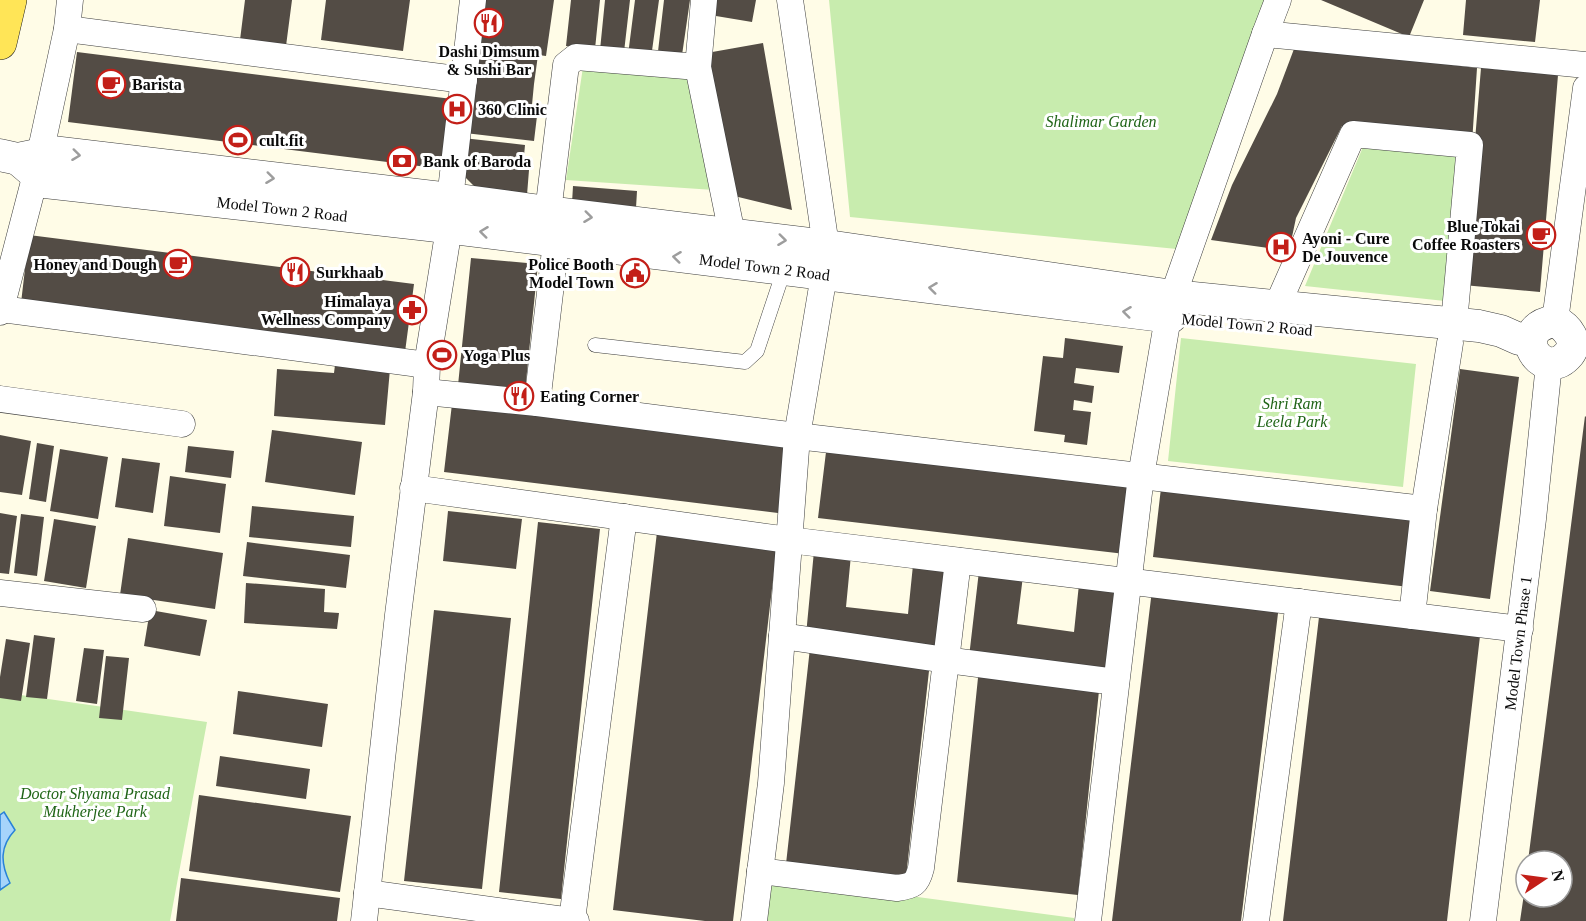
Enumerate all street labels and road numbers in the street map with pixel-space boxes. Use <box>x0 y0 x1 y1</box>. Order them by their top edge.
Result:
street label: Model Town 2 Road <box>216 193 348 225</box>
street label: Model Town 2 Road <box>698 251 831 284</box>
street label: Model Town 2 Road <box>1181 310 1313 339</box>
street label: Model Town Phase 1 <box>1501 575 1535 711</box>

